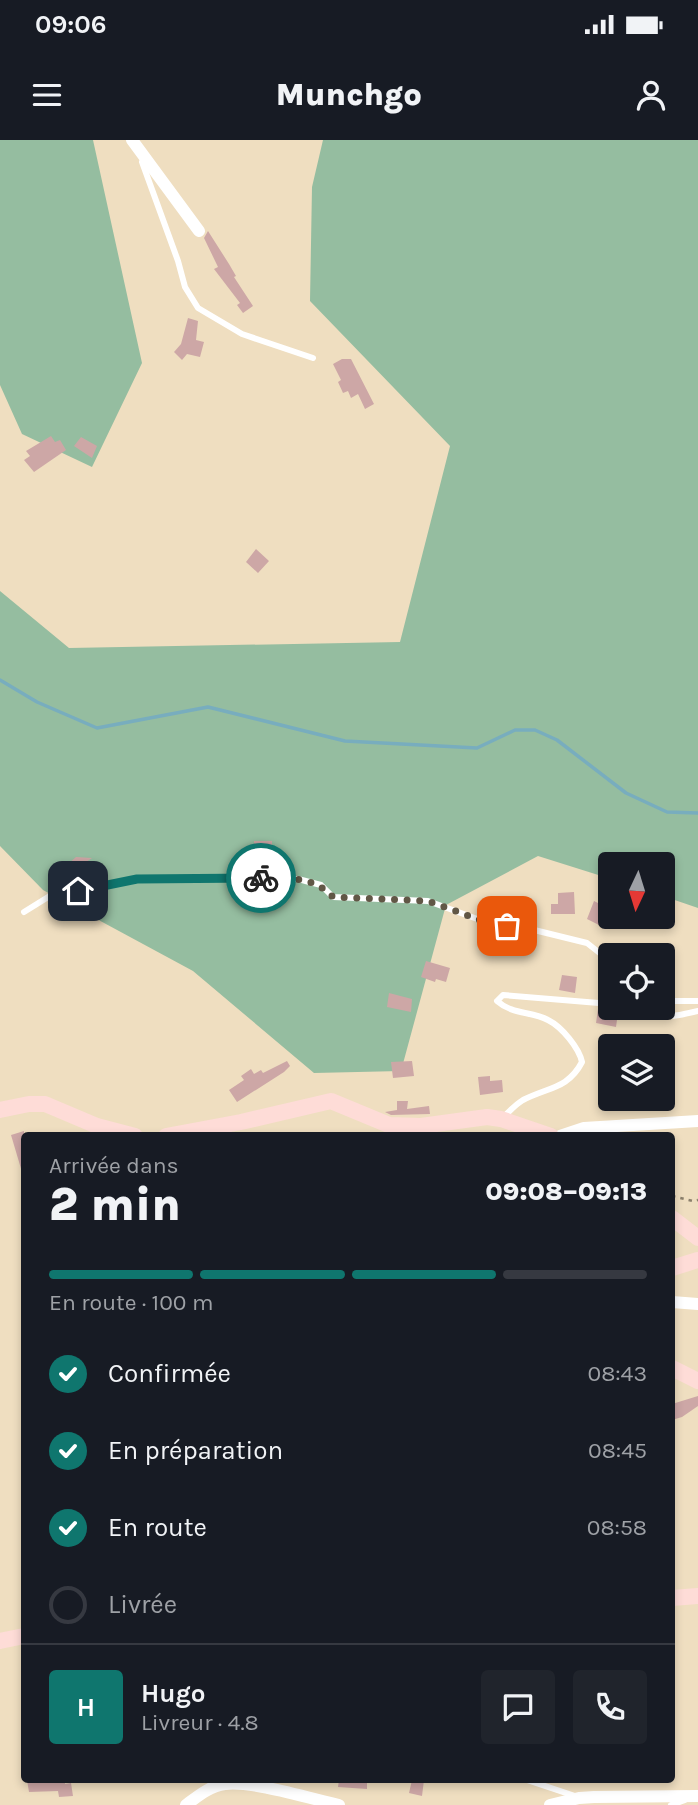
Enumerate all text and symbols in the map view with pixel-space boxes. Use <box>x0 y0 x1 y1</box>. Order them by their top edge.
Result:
text: 09:06 <box>35 9 107 40</box>
icon: menu <box>28 76 66 114</box>
text: Munchgo <box>276 76 422 113</box>
icon: person <box>632 76 670 114</box>
courier <box>226 843 296 913</box>
north arrow <box>598 852 676 929</box>
map controls <box>598 852 675 1111</box>
icon: bike <box>242 859 280 897</box>
pin <box>48 861 108 921</box>
icon: home <box>59 872 97 910</box>
pin <box>477 896 537 956</box>
icon: bag <box>488 907 526 945</box>
button: locate <box>598 943 675 1020</box>
button: layers <box>598 1034 675 1111</box>
text: Arrivée dans <box>49 1152 179 1179</box>
text: 09:08–09:13 <box>485 1176 647 1207</box>
text: 2 min <box>49 1178 181 1232</box>
text: En route · 100 m <box>49 1289 213 1316</box>
icon: check <box>49 1355 87 1393</box>
text: Confirmée <box>108 1358 231 1389</box>
text: 08:43 <box>587 1360 647 1387</box>
icon: check <box>49 1432 87 1470</box>
text: En préparation <box>108 1435 283 1466</box>
text: 08:45 <box>588 1437 647 1464</box>
icon: check <box>49 1509 87 1547</box>
text: En route <box>108 1512 207 1543</box>
text: 08:58 <box>587 1514 647 1541</box>
text: Livrée <box>108 1589 177 1620</box>
button: chat <box>481 1670 555 1744</box>
button: phone <box>573 1670 647 1744</box>
text: Hugo <box>141 1678 206 1709</box>
text: H <box>77 1692 95 1723</box>
text: Livreur · 4.8 <box>141 1709 259 1736</box>

